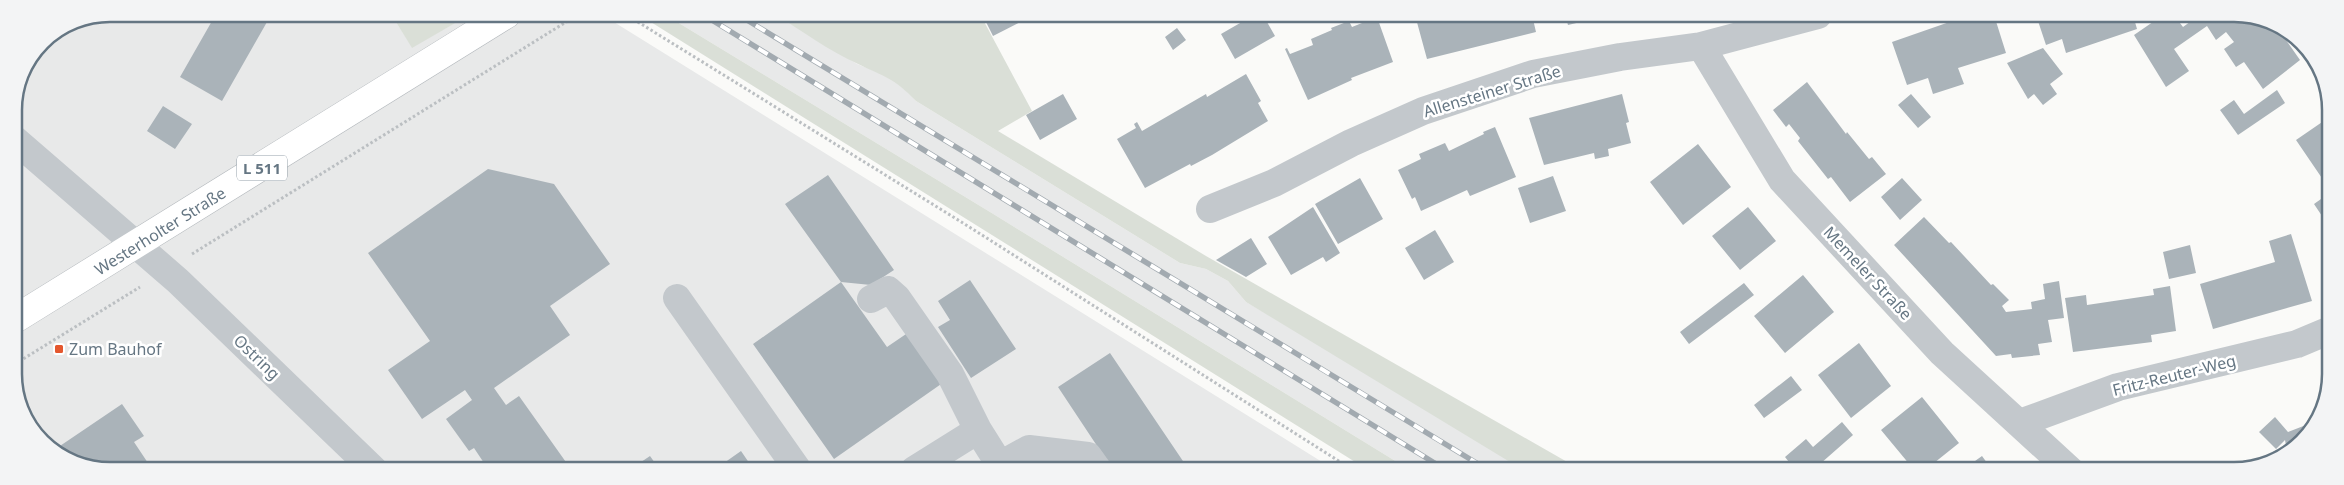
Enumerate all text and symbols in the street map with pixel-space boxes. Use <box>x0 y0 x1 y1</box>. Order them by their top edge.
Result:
street label: Allensteiner Straße <box>1421 60 1563 122</box>
road number: L 511 <box>237 156 287 180</box>
street label: Westerholter Straße <box>90 182 230 280</box>
street label: Memeler Straße <box>1819 221 1917 325</box>
street label: Ostring <box>229 329 285 385</box>
place label: Zum Bauhof <box>69 338 163 360</box>
marker: Zum Bauhof <box>53 343 65 355</box>
street label: Fritz-Reuter-Weg <box>2110 349 2238 401</box>

